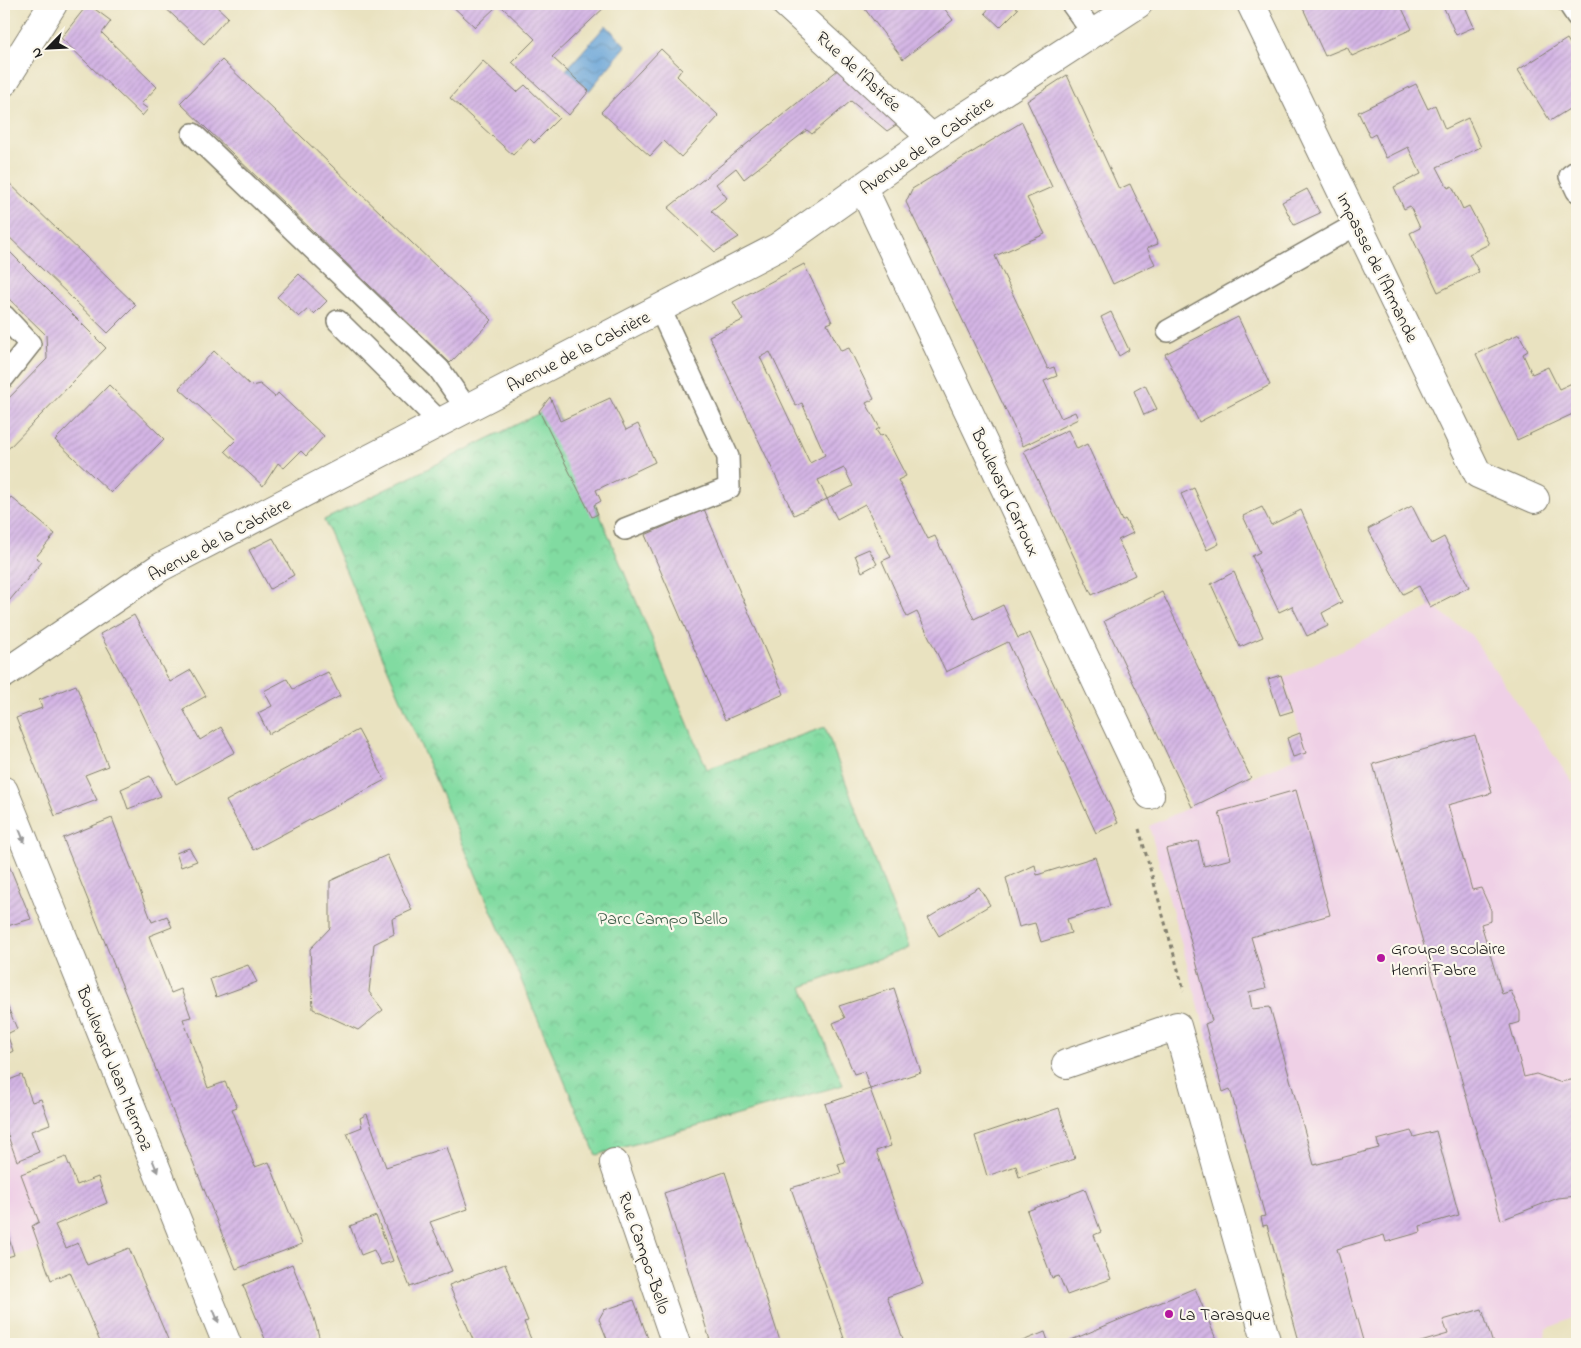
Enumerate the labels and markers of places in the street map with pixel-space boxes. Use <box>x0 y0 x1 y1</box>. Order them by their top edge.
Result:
place label: Groupe scolaire Henri Fabre <box>1391 937 1506 984</box>
marker: Groupe scolaire Henri Fabre <box>1375 952 1387 964</box>
place label: La Tarasque <box>1179 1303 1271 1329</box>
marker: La Tarasque <box>1163 1308 1175 1320</box>

